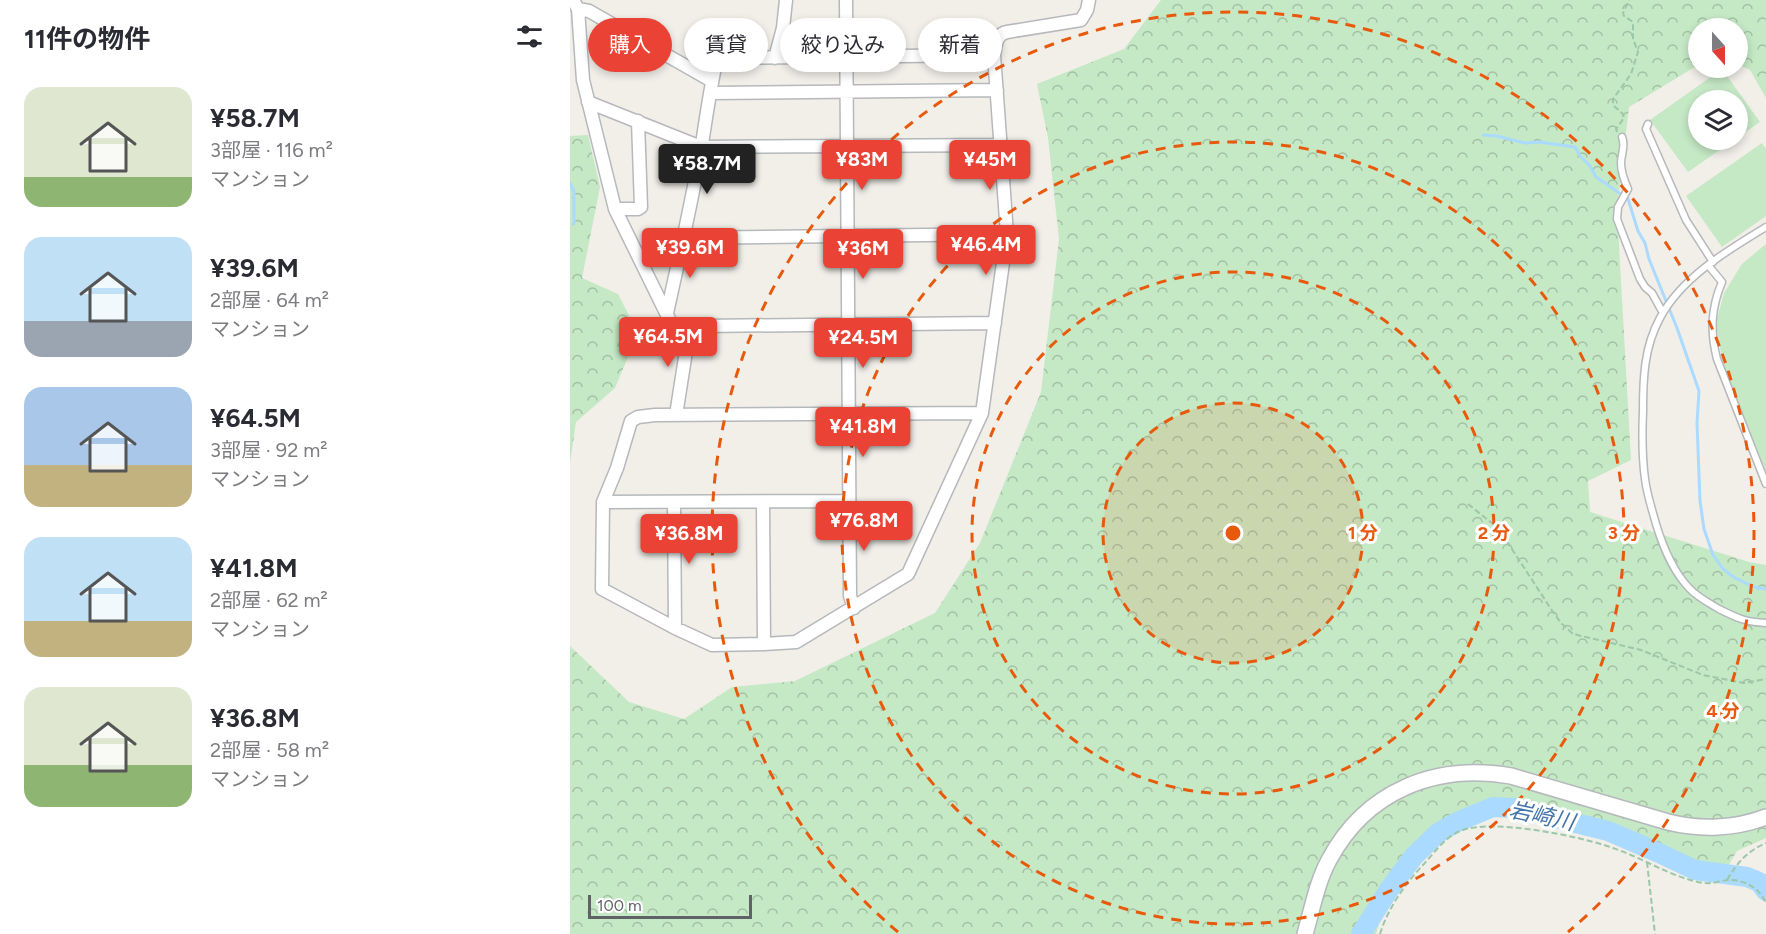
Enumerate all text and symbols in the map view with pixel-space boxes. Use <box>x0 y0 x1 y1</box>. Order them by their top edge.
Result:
chip: 購入 <box>588 18 672 72</box>
chip: 賃貸 <box>684 18 768 72</box>
chip: 絞り込み <box>780 18 906 72</box>
chip: 新着 <box>918 18 1002 72</box>
north arrow <box>1688 18 1748 78</box>
map controls <box>1688 18 1748 150</box>
icon: filters <box>513 20 546 53</box>
text: 11件の物件 <box>24 23 150 55</box>
button: layers <box>1688 90 1748 150</box>
text: ¥58.7M <box>210 102 300 134</box>
icon: home <box>72 111 144 183</box>
text: 3部屋 · 116 m² <box>210 138 333 162</box>
pin: ¥83M <box>826 140 898 191</box>
pin: ¥45M <box>954 140 1026 191</box>
pin: ¥58.7M <box>658 144 756 195</box>
text: ¥83M <box>836 147 888 171</box>
text: ¥45M <box>963 147 1017 171</box>
text: ¥58.7M <box>673 151 742 175</box>
text: マンション <box>210 167 310 191</box>
pin: ¥46.4M <box>937 225 1035 276</box>
pin: ¥39.6M <box>641 228 739 279</box>
pin: ¥36M <box>827 229 899 280</box>
text: ¥46.4M <box>951 232 1021 256</box>
text: ¥39.6M <box>656 235 724 259</box>
text: ¥36M <box>837 236 889 260</box>
text: ¥39.6M <box>210 252 299 284</box>
icon: home <box>72 261 144 333</box>
text: 2部屋 · 64 m² <box>210 288 329 312</box>
text: マンション <box>210 317 310 341</box>
pin: ¥64.5M <box>619 317 717 368</box>
pin: ¥24.5M <box>814 318 912 369</box>
text: ¥64.5M <box>633 324 703 348</box>
text: ¥24.5M <box>828 325 898 349</box>
text: ¥64.5M <box>210 402 301 434</box>
pin: ¥41.8M <box>814 407 912 458</box>
icon: home <box>72 411 144 483</box>
text: ¥41.8M <box>829 414 897 438</box>
text: 3部屋 · 92 m² <box>210 438 328 462</box>
text: マンション <box>210 467 310 491</box>
pin: ¥76.8M <box>815 501 913 552</box>
text: ¥76.8M <box>830 508 898 532</box>
pin: ¥36.8M <box>640 514 738 565</box>
text: ¥36.8M <box>655 521 723 545</box>
text: 1 分 <box>1348 522 1378 544</box>
text: 2 分 <box>1478 522 1510 544</box>
text: 3 分 <box>1608 522 1640 544</box>
centre of rings <box>1223 523 1243 543</box>
text: ¥41.8M <box>210 552 298 584</box>
icon: home <box>72 561 144 633</box>
text: 2部屋 · 62 m² <box>210 588 328 612</box>
text: マンション <box>210 617 310 641</box>
text: 4 分 <box>1706 700 1740 722</box>
text: ¥36.8M <box>210 702 300 734</box>
icon: home <box>72 711 144 783</box>
text: 2部屋 · 58 m² <box>210 738 329 762</box>
text: マンション <box>210 767 310 791</box>
water label: 岩崎川 <box>1507 796 1579 836</box>
scale bar <box>588 892 752 920</box>
text: 100 m <box>597 896 642 915</box>

